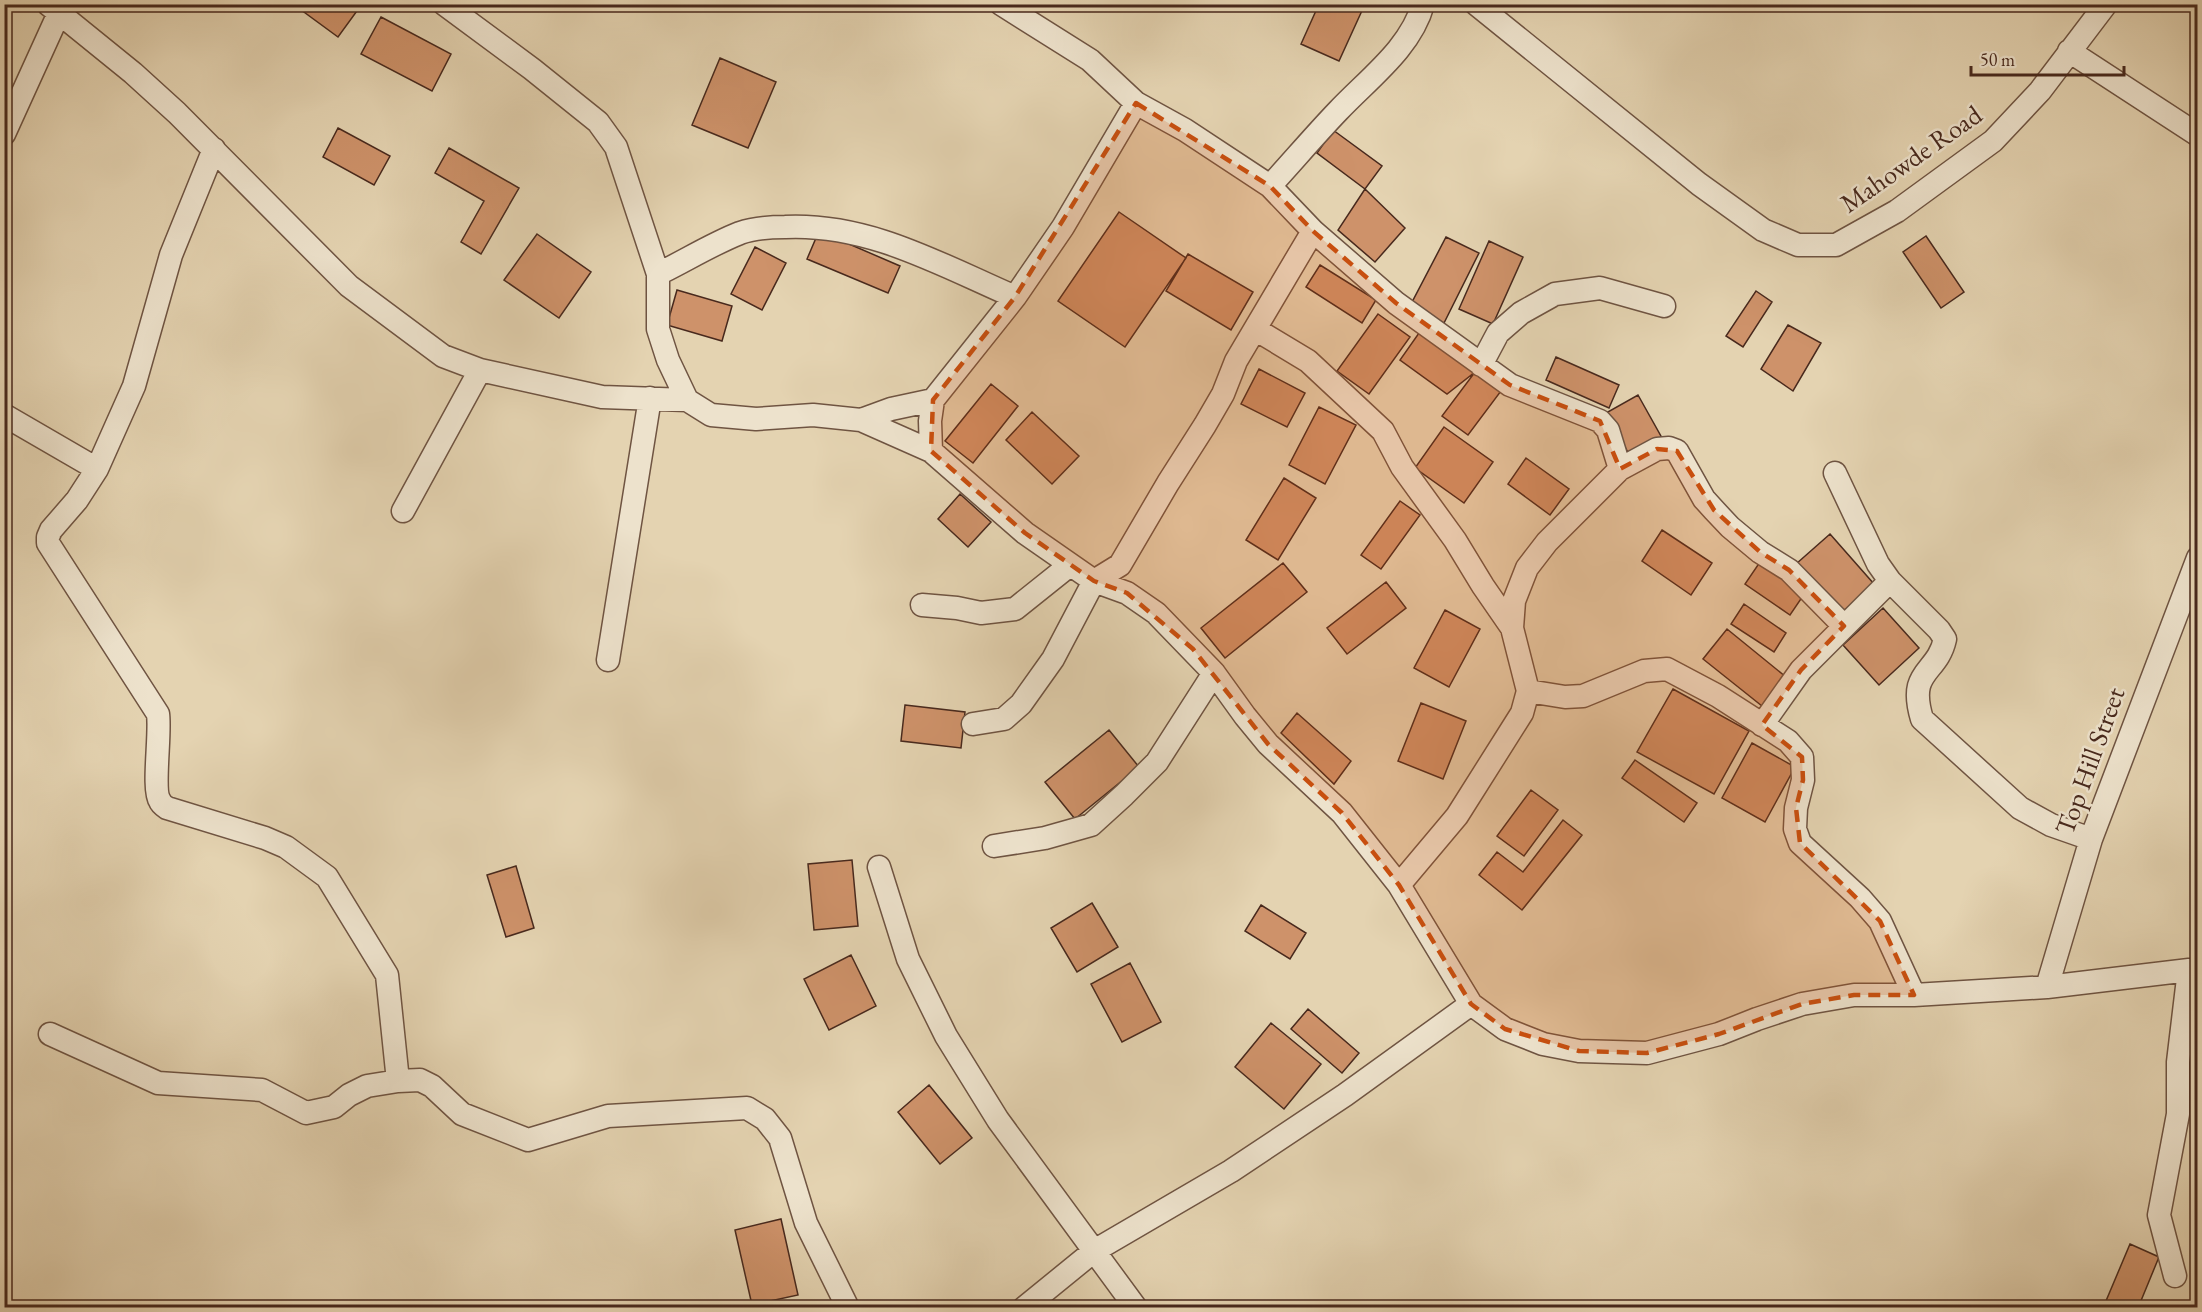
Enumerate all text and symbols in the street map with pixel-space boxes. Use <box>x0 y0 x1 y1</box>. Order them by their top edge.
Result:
scale bar <box>1971 39 2124 77</box>
text: 50 m <box>1980 48 2015 71</box>
street label: Mahowde Road <box>1833 97 1989 220</box>
street label: Top Hill Street <box>2047 682 2133 839</box>

